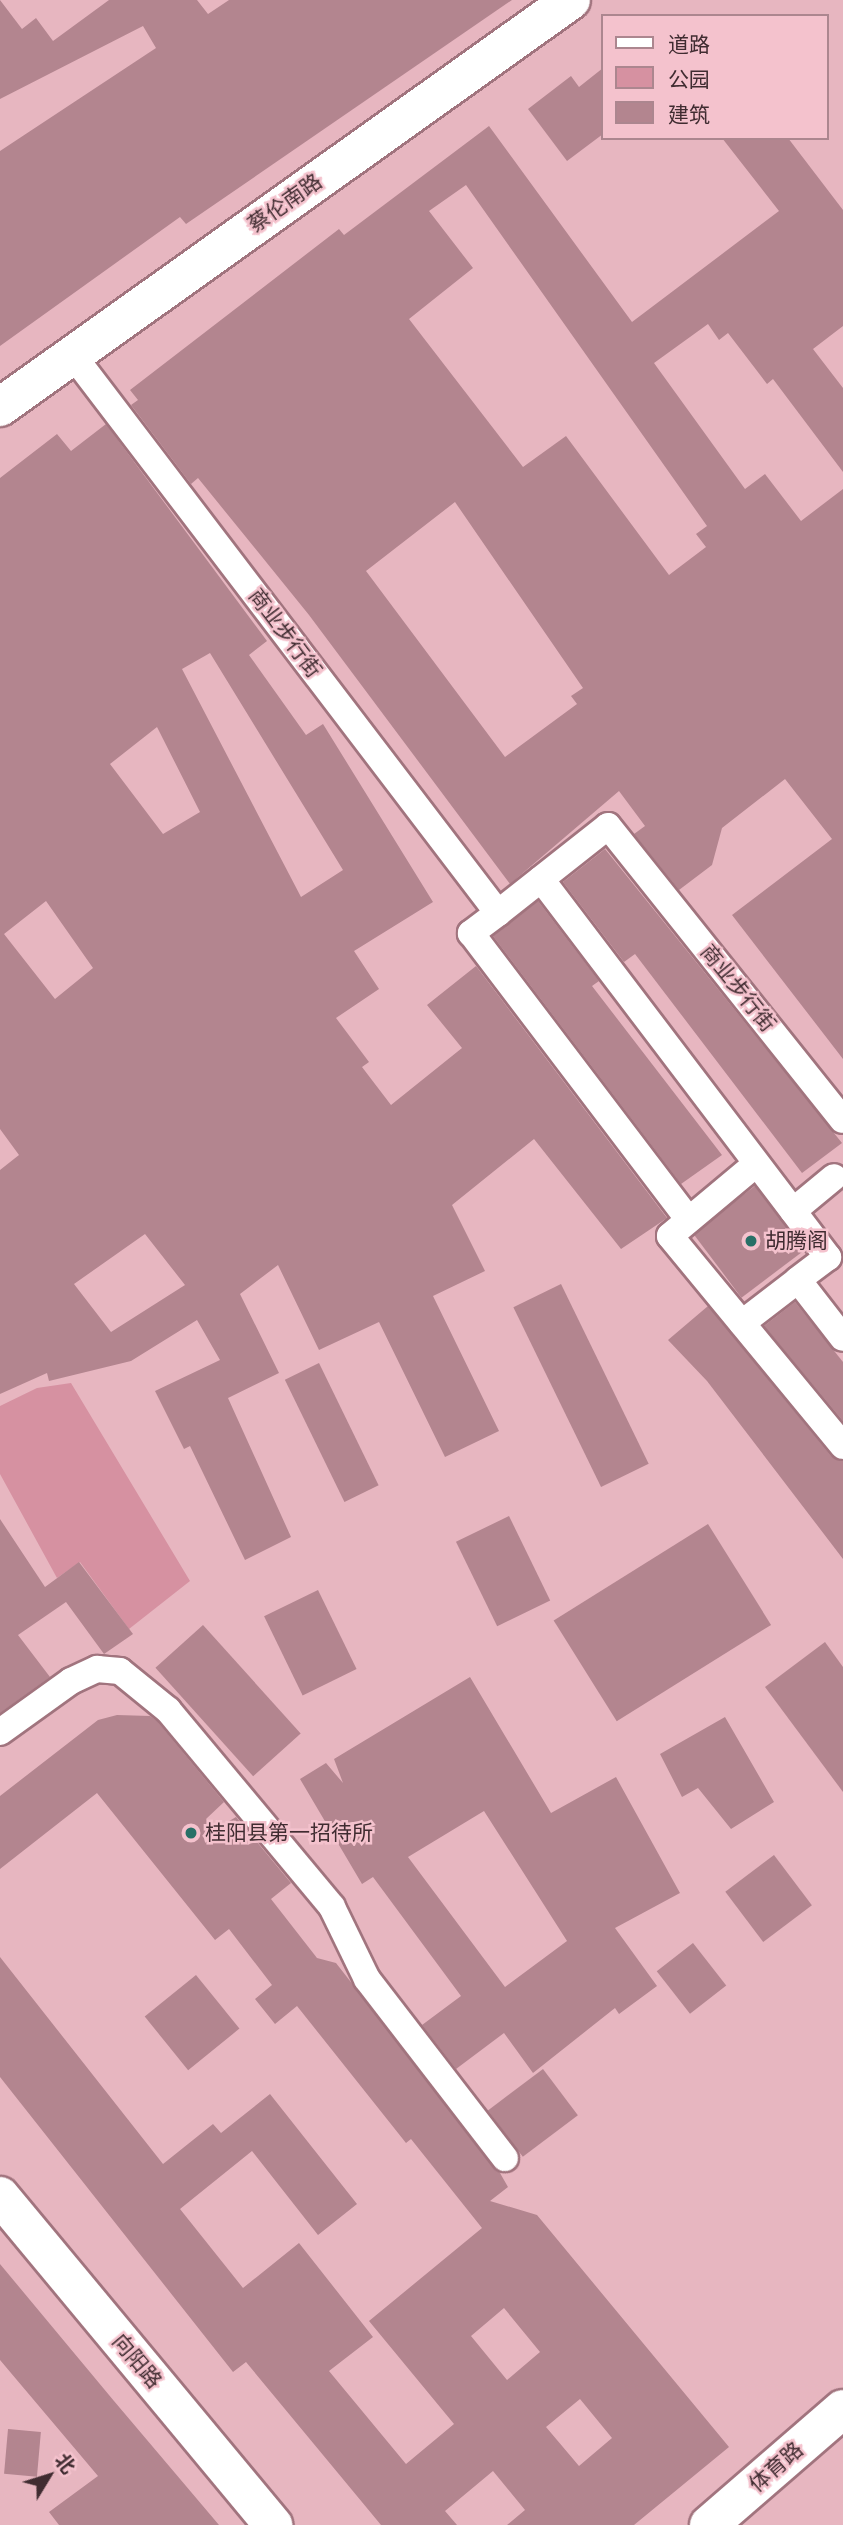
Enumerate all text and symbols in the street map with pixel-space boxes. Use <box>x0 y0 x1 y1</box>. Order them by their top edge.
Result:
legend <box>602 14 829 140</box>
text: 道路 <box>668 31 710 58</box>
text: 公园 <box>668 66 710 93</box>
text: 建筑 <box>668 101 710 128</box>
street label: 蔡伦南路 <box>243 169 327 237</box>
street label: 商业步行街 <box>243 583 327 683</box>
street label: 商业步行街 <box>695 939 781 1037</box>
place label: 胡腾阁 <box>765 1228 828 1254</box>
marker: 胡腾阁 <box>743 1233 759 1249</box>
place label: 桂阳县第一招待所 <box>205 1820 373 1846</box>
marker: 桂阳县第一招待所 <box>183 1825 199 1841</box>
street label: 向阳路 <box>107 2329 167 2393</box>
street label: 体育路 <box>744 2437 808 2497</box>
north arrow <box>14 2441 84 2511</box>
text: 北 <box>50 2448 81 2478</box>

